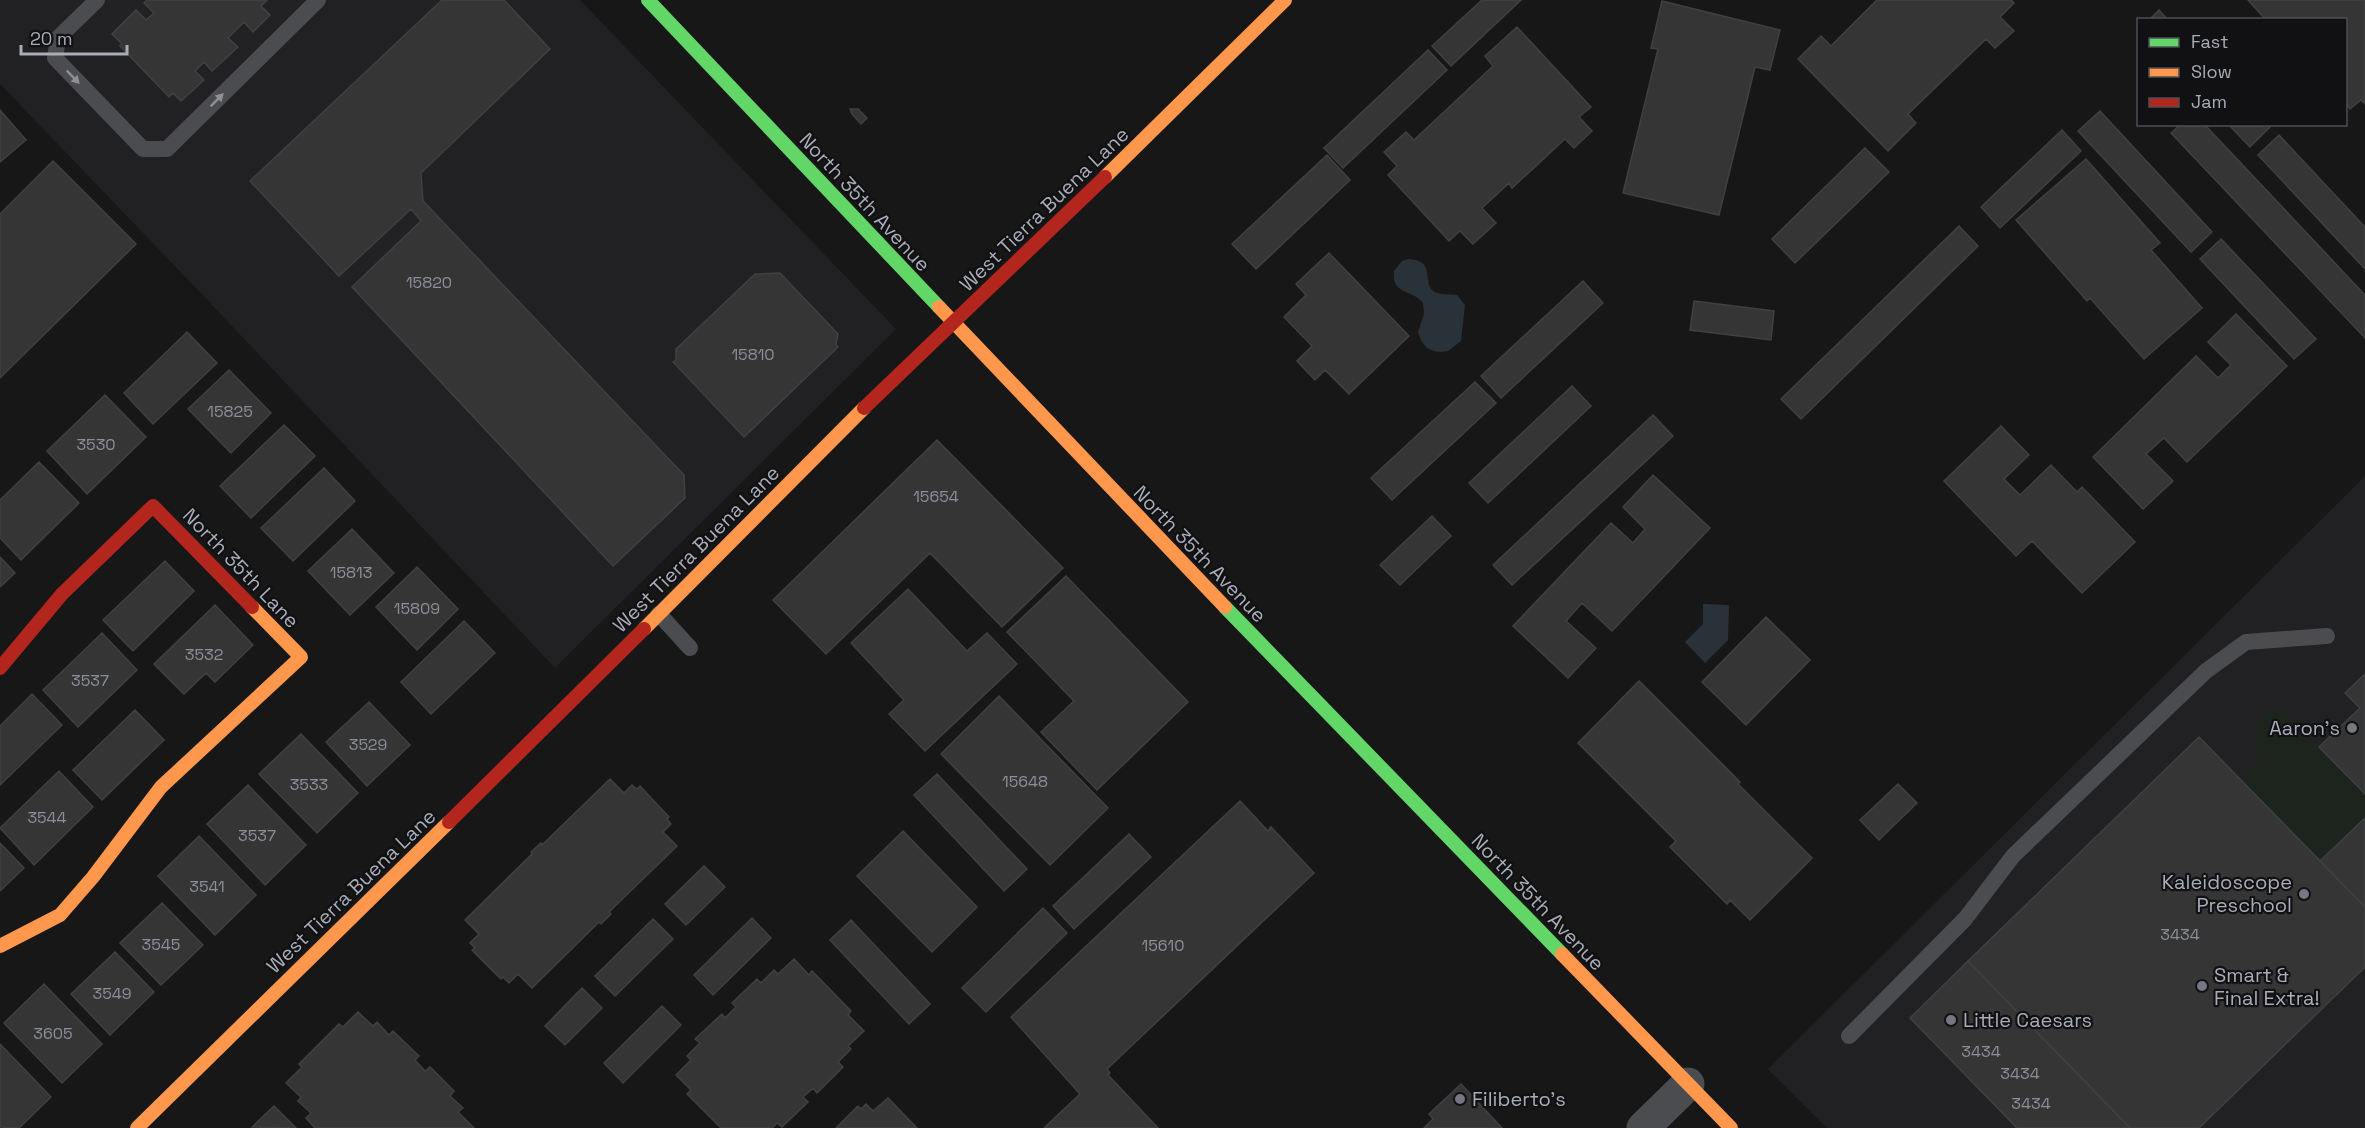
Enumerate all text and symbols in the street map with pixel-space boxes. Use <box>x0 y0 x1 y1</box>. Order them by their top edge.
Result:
scale bar <box>21 18 128 56</box>
legend <box>2137 18 2347 126</box>
text: 20 m <box>30 27 73 50</box>
text: Fast <box>2191 30 2228 53</box>
text: Slow <box>2191 60 2232 83</box>
one-way arrow <box>66 69 80 84</box>
text: Jam <box>2191 90 2227 113</box>
one-way arrow <box>209 94 223 108</box>
street label: West Tierra Buena Lane <box>954 121 1134 297</box>
street label: North 35th Avenue <box>794 127 936 277</box>
house number: 15820 <box>406 272 452 293</box>
house number: 15810 <box>731 344 775 365</box>
house number: 15825 <box>207 401 253 422</box>
house number: 3530 <box>76 434 116 455</box>
street label: West Tierra Buena Lane <box>607 460 785 638</box>
street label: North 35th Avenue <box>1128 480 1272 628</box>
house number: 15654 <box>913 486 959 507</box>
street label: North 35th Lane <box>177 503 305 633</box>
house number: 15813 <box>330 562 372 583</box>
house number: 15809 <box>394 598 440 619</box>
house number: 3532 <box>185 644 223 665</box>
house number: 3537 <box>71 670 109 691</box>
place label: Aaron's <box>2269 715 2340 741</box>
marker: Aaron's <box>2345 721 2359 735</box>
house number: 3529 <box>349 734 387 755</box>
house number: 15648 <box>1002 771 1048 792</box>
house number: 3533 <box>290 774 328 795</box>
street label: West Tierra Buena Lane <box>261 803 441 979</box>
house number: 3544 <box>27 807 67 828</box>
house number: 3537 <box>238 825 276 846</box>
street label: North 35th Avenue <box>1466 828 1610 976</box>
place label: Kaleidoscope Preschool <box>2162 869 2292 918</box>
house number: 3541 <box>189 876 225 897</box>
marker: Kaleidoscope Preschool <box>2297 887 2311 901</box>
house number: 3434 <box>2160 924 2200 945</box>
house number: 3545 <box>142 934 180 955</box>
house number: 15610 <box>1142 935 1184 956</box>
place label: Smart & Final Extra! <box>2214 962 2320 1011</box>
marker: Smart & Final Extra! <box>2195 979 2209 993</box>
house number: 3549 <box>92 983 132 1004</box>
place label: Little Caesars <box>1963 1007 2092 1033</box>
marker: Little Caesars <box>1944 1013 1958 1027</box>
house number: 3605 <box>33 1023 73 1044</box>
house number: 3434 <box>1961 1041 2001 1062</box>
house number: 3434 <box>2000 1063 2040 1084</box>
place label: Filiberto's <box>1472 1086 1566 1112</box>
marker: Filiberto's <box>1453 1092 1467 1106</box>
house number: 3434 <box>2011 1093 2051 1114</box>

